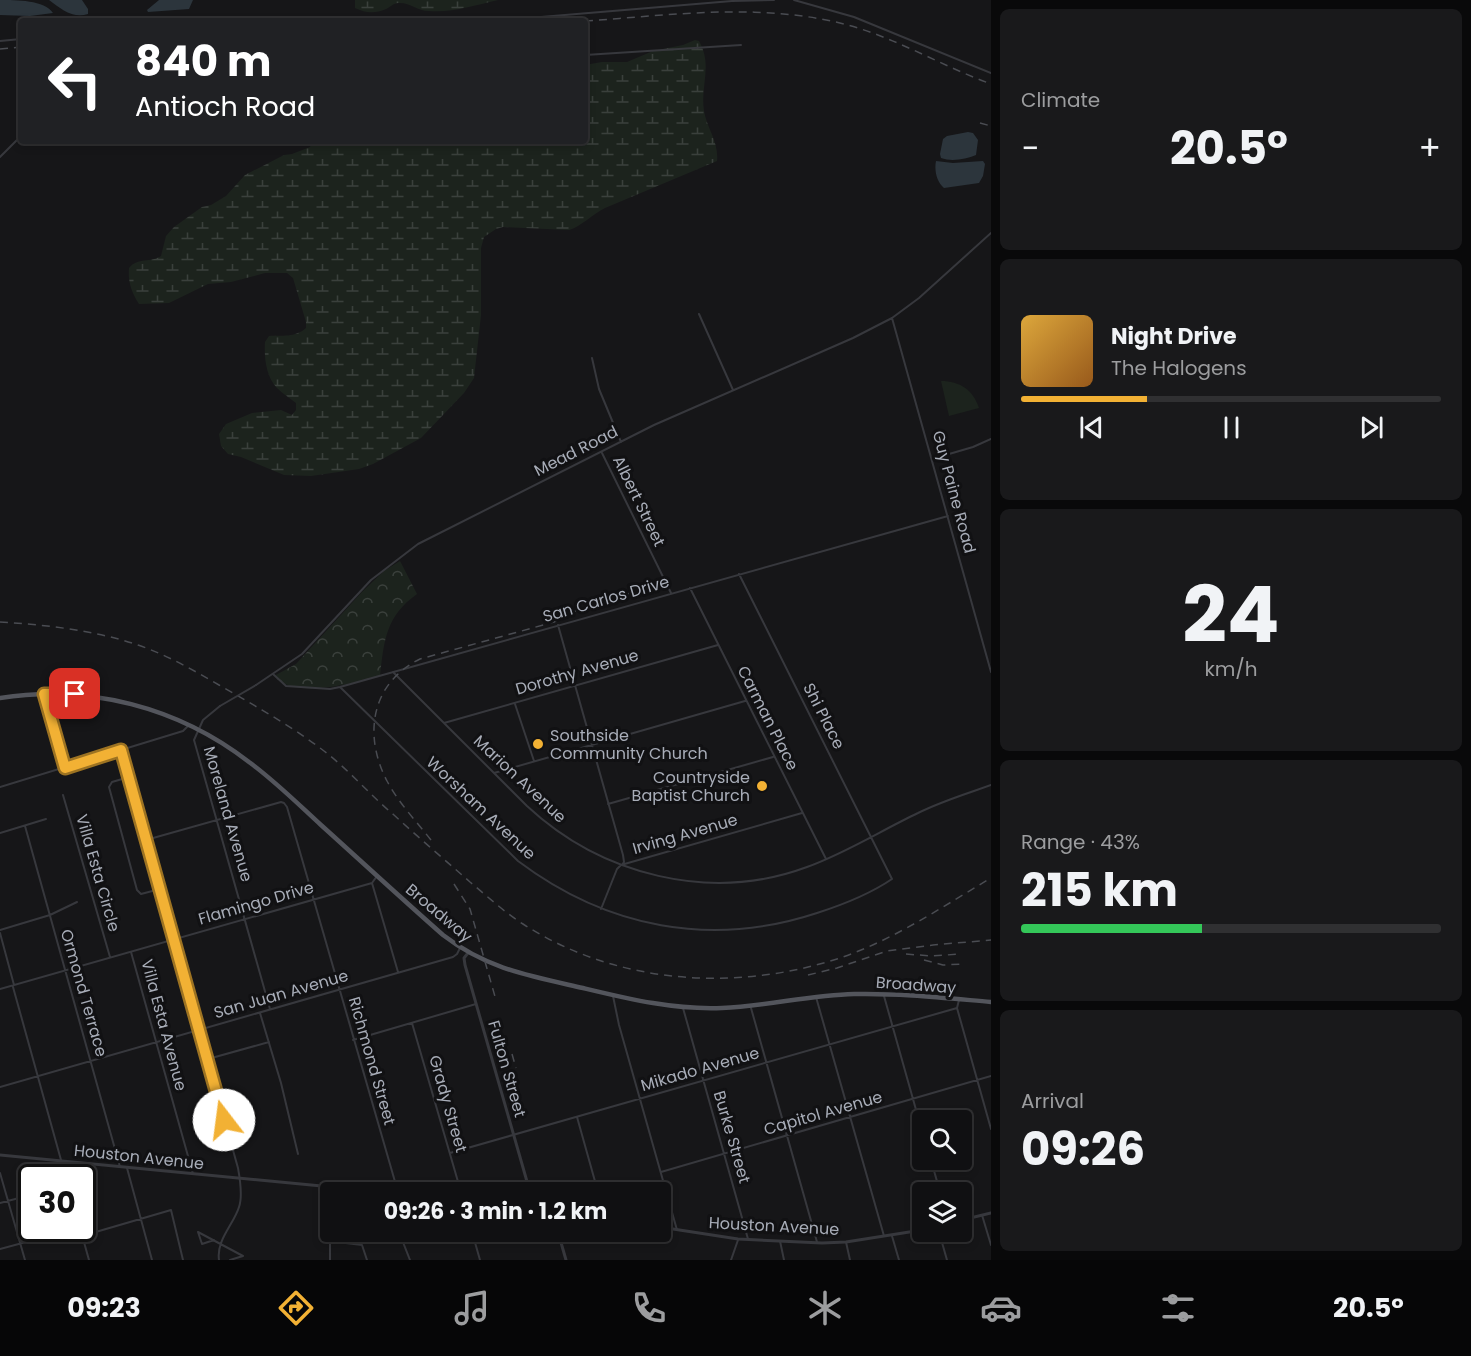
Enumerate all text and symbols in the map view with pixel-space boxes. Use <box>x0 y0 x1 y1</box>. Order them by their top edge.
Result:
text: 840 m <box>135 32 271 91</box>
icon: left <box>36 42 114 120</box>
text: Climate <box>1021 86 1100 114</box>
text: Antioch Road <box>135 88 315 125</box>
text: 20.5° <box>1170 117 1288 180</box>
text: − <box>1021 125 1039 172</box>
text: + <box>1418 125 1441 172</box>
text: Night Drive <box>1111 321 1237 352</box>
text: The Halogens <box>1111 354 1247 382</box>
icon: previous <box>1075 411 1108 444</box>
icon: pause <box>1215 411 1248 444</box>
icon: next <box>1355 411 1388 444</box>
street label: Mead Road <box>530 420 622 482</box>
street label: Guy Paine Road <box>927 428 981 556</box>
street label: Albert Street <box>607 452 671 550</box>
text: 24 <box>1182 560 1280 669</box>
street label: San Carlos Drive <box>540 570 672 628</box>
street label: Dorothy Avenue <box>513 643 641 701</box>
text: km/h <box>1204 655 1258 683</box>
street label: Carman Place <box>732 662 804 774</box>
pin <box>49 668 100 719</box>
icon: arrive <box>58 677 91 710</box>
street label: Shi Place <box>798 679 851 753</box>
place label: Southside Community Church <box>550 724 708 765</box>
street label: Marion Avenue <box>469 730 572 828</box>
marker: Southside Community Church <box>531 737 545 751</box>
street label: Moreland Avenue <box>198 744 258 885</box>
street label: Worsham Avenue <box>421 751 541 865</box>
place label: Countryside Baptist Church <box>632 766 750 807</box>
marker: Countryside Baptist Church <box>755 779 769 793</box>
street label: Irving Avenue <box>630 808 740 860</box>
street label: Villa Esta Circle <box>70 812 126 934</box>
text: Range · 43% <box>1021 828 1140 856</box>
text: 215 km <box>1021 859 1178 922</box>
street label: Flamingo Drive <box>196 876 316 930</box>
street label: Broadway <box>401 878 477 948</box>
street label: Ormond Terrace <box>55 927 113 1059</box>
street label: Villa Esta Avenue <box>135 957 193 1093</box>
street label: San Juan Avenue <box>211 964 351 1024</box>
street label: Broadway <box>875 971 957 999</box>
street label: Richmond Street <box>343 994 401 1128</box>
street label: Fulton Street <box>482 1018 532 1120</box>
street label: Mikado Avenue <box>638 1041 762 1097</box>
street label: Grady Street <box>423 1053 473 1155</box>
street label: Capitol Avenue <box>761 1085 885 1141</box>
text: Arrival <box>1021 1087 1084 1115</box>
position arrow <box>192 1088 256 1152</box>
street label: Burke Street <box>708 1088 756 1186</box>
map controls <box>912 1110 972 1242</box>
button: search <box>912 1110 972 1170</box>
text: 09:26 <box>1021 1118 1145 1181</box>
street label: Houston Avenue <box>73 1139 205 1175</box>
speed limit sign: 30 <box>18 1164 96 1242</box>
button: layers <box>912 1182 972 1242</box>
text: 09:26 · 3 min · 1.2 km <box>384 1196 607 1227</box>
street label: Houston Avenue <box>708 1211 840 1241</box>
icon: directions <box>275 1287 317 1329</box>
icon: music <box>451 1287 493 1329</box>
icon: phone <box>628 1287 670 1329</box>
icon: climate <box>804 1287 846 1329</box>
icon: car <box>980 1287 1022 1329</box>
icon: filters <box>1157 1287 1199 1329</box>
text: 09:23 <box>67 1289 141 1326</box>
text: 20.5° <box>1333 1289 1404 1326</box>

